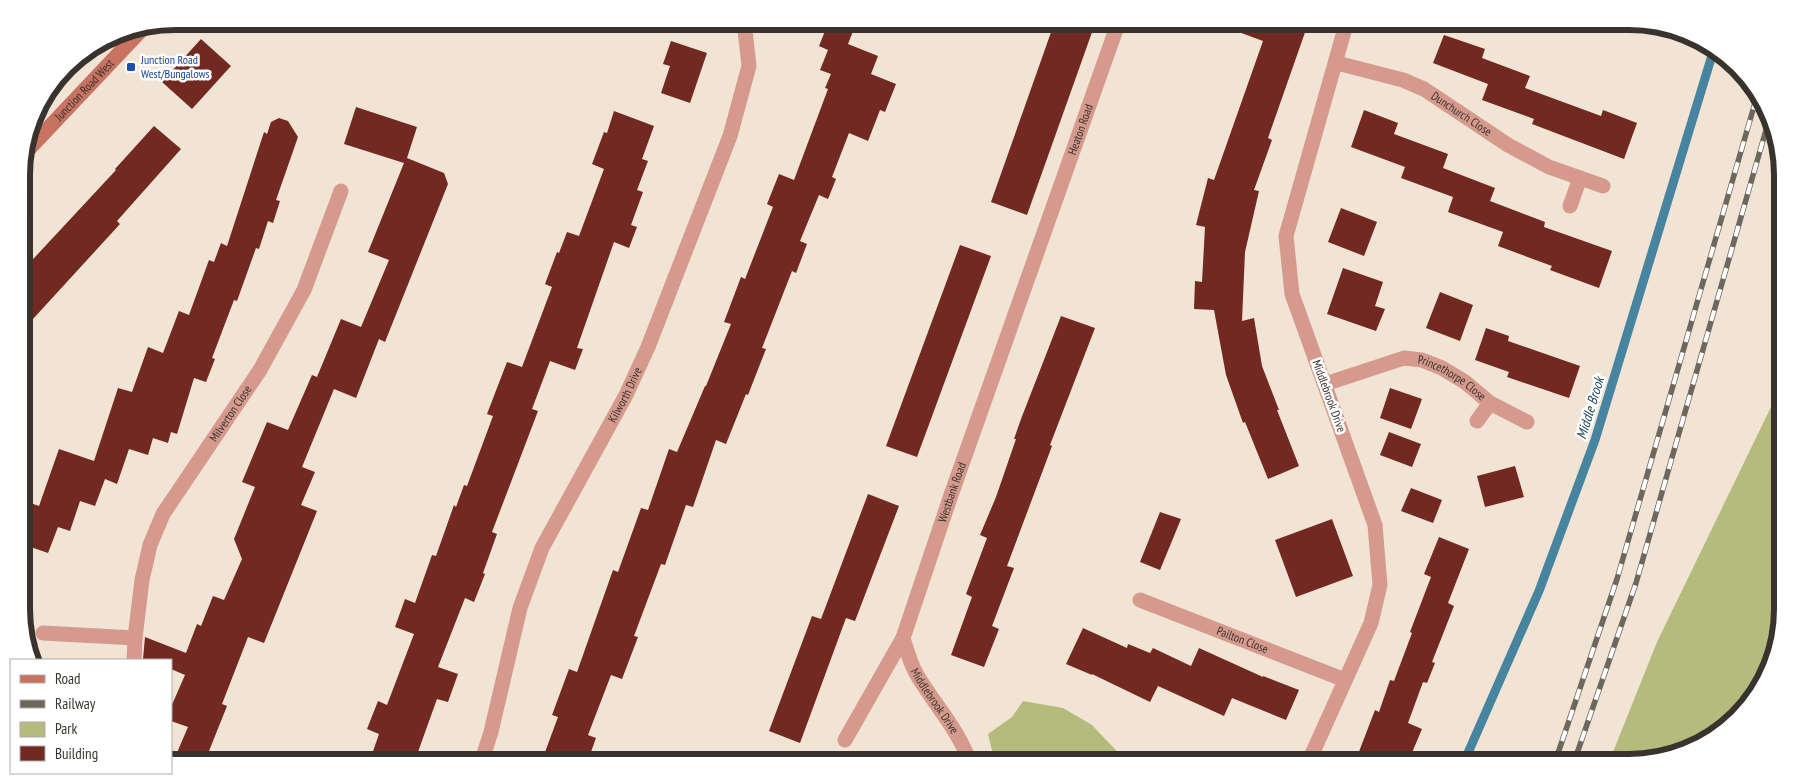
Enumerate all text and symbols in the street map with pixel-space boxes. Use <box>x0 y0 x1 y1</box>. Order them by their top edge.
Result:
place label: Junction Road West/Bungalows <box>140 52 210 81</box>
street label: Junction Road West <box>51 55 117 124</box>
marker: Junction Road West/Bungalows <box>125 61 137 73</box>
street label: Dunchurch Close <box>1429 88 1495 139</box>
street label: Heaton Road <box>1064 102 1096 157</box>
street label: Princethorpe Close <box>1417 352 1489 404</box>
street label: Middlebrook Drive <box>1309 358 1350 434</box>
street label: Kilworth Drive <box>604 365 645 425</box>
water label: Middle Brook <box>1572 373 1608 441</box>
street label: Milverton Close <box>206 382 255 444</box>
street label: Westbank Road <box>934 460 969 524</box>
street label: Pailton Close <box>1215 623 1271 656</box>
legend <box>10 659 172 774</box>
street label: Middlebrook Drive <box>908 665 962 736</box>
text: Road <box>55 669 81 688</box>
text: Railway <box>55 694 96 713</box>
text: Park <box>55 719 77 738</box>
text: Building <box>55 744 98 763</box>

